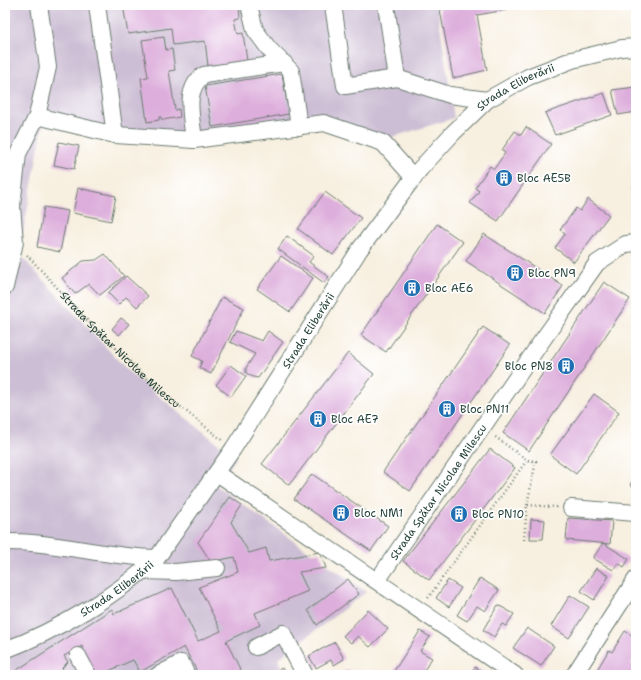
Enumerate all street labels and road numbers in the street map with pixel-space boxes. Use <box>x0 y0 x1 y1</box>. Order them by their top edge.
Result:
street label: Strada Eliberării <box>473 60 557 114</box>
street label: Strada Spătar Nicolae Milescu <box>57 288 183 411</box>
street label: Strada Eliberării <box>279 290 338 371</box>
street label: Strada Spătar Nicolae Milescu <box>386 421 490 563</box>
street label: Strada Eliberării <box>77 557 157 620</box>

